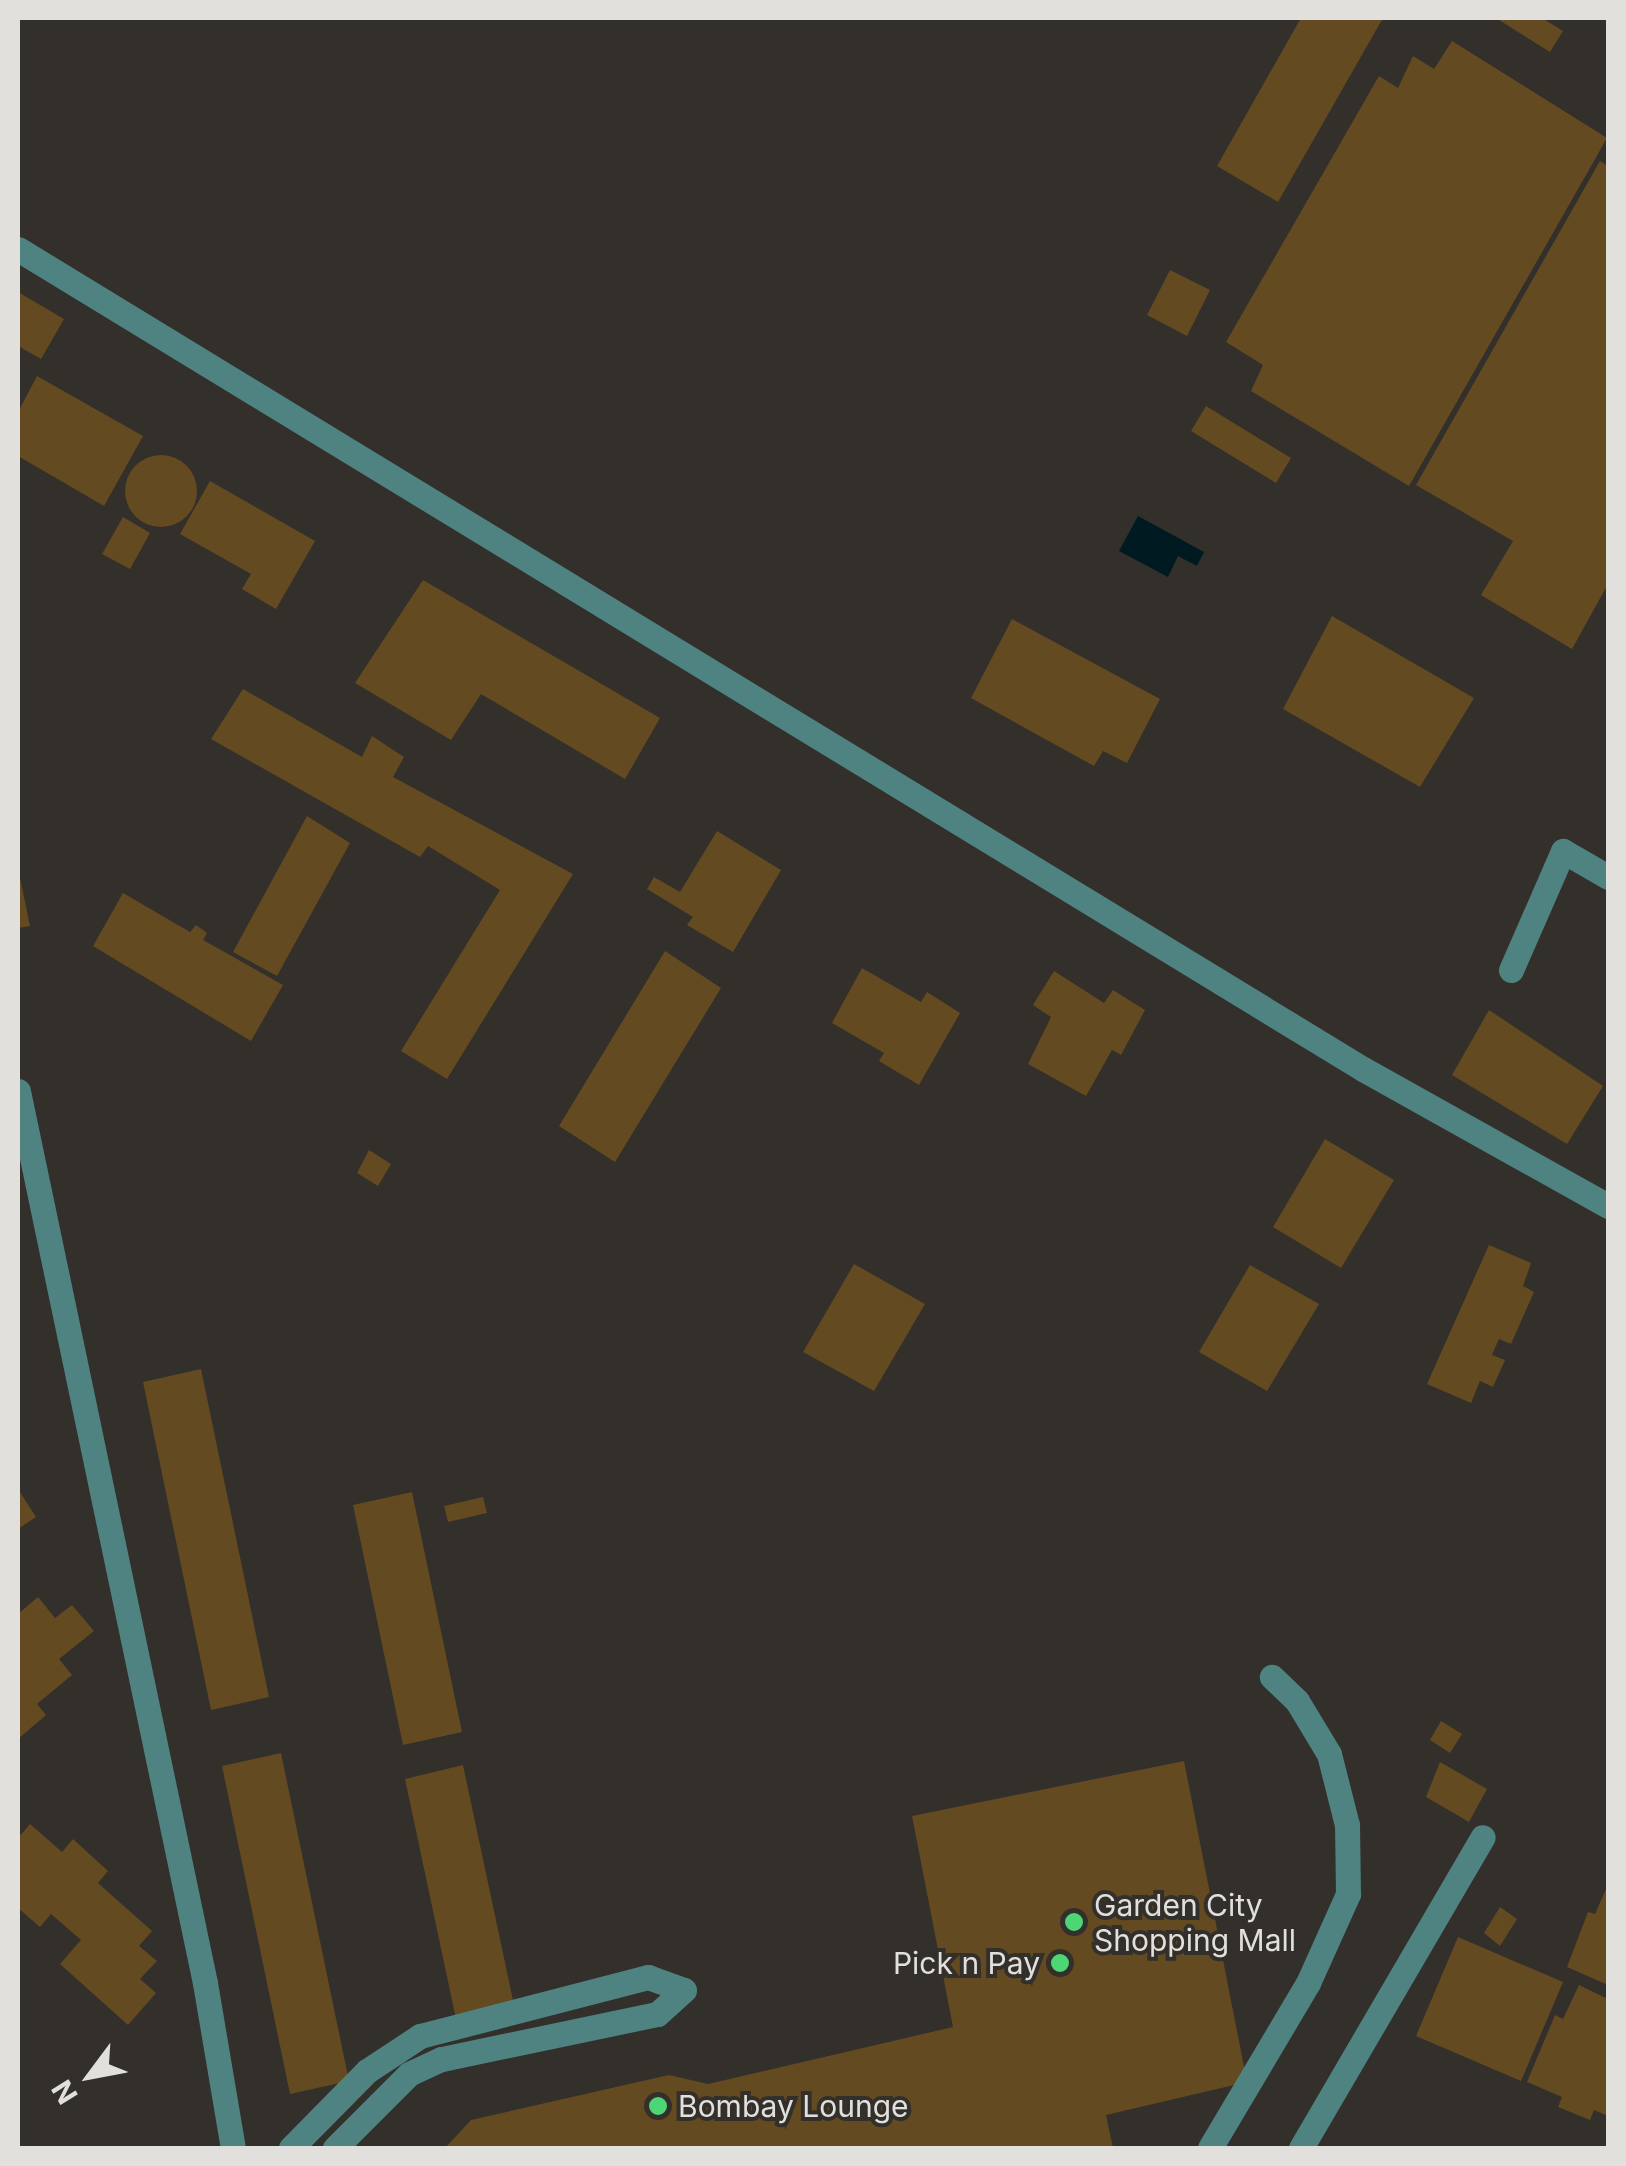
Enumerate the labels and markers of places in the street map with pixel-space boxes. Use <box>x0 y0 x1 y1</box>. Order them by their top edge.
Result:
place label: Garden City Shopping Mall <box>1094 1887 1296 1958</box>
marker: Garden City Shopping Mall <box>1063 1911 1085 1933</box>
place label: Pick n Pay <box>893 1945 1040 1981</box>
marker: Pick n Pay <box>1049 1952 1071 1974</box>
place label: Bombay Lounge <box>678 2088 909 2124</box>
marker: Bombay Lounge <box>647 2095 669 2117</box>

